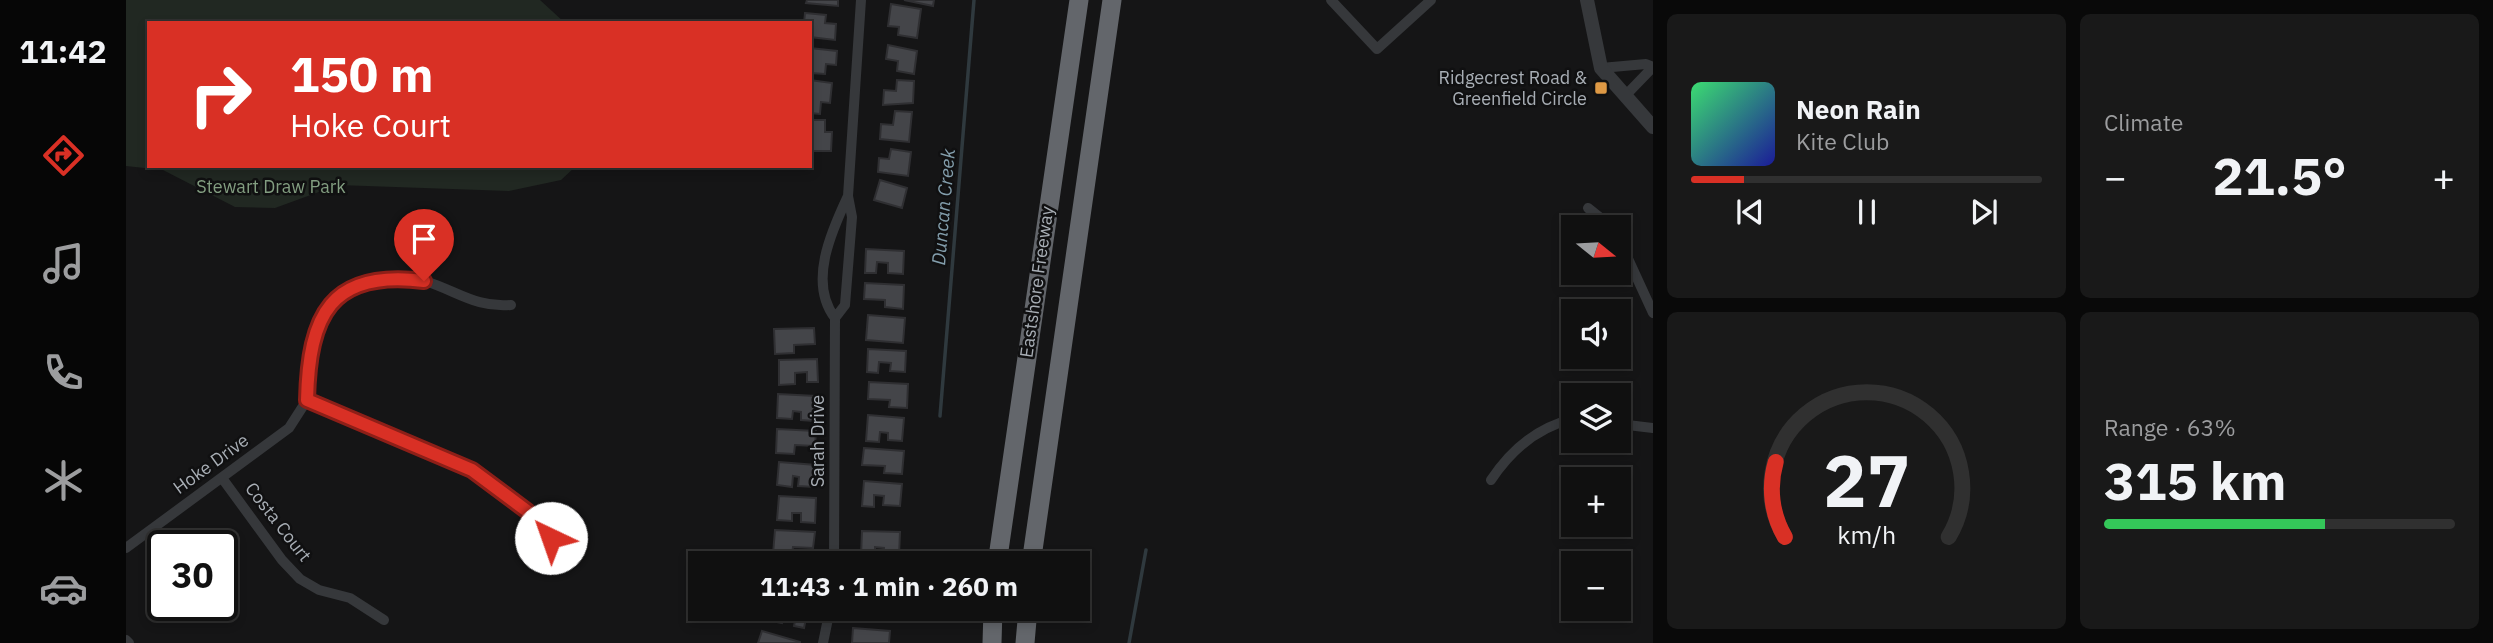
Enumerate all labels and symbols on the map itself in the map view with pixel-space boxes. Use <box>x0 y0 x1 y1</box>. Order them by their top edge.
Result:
place label: Ridgecrest Road & Greenfield Circle <box>1438 66 1587 110</box>
marker: Ridgecrest Road & Greenfield Circle <box>1593 80 1609 96</box>
water label: Duncan Creek <box>926 147 960 266</box>
park label: Stewart Draw Park <box>196 175 346 198</box>
street label: Eastshore Freeway <box>1014 205 1059 359</box>
pin <box>394 209 454 281</box>
north arrow <box>1561 215 1631 285</box>
street label: Sarah Drive <box>806 395 829 487</box>
street label: Hoke Drive <box>168 428 253 499</box>
street label: Costa Court <box>240 477 317 566</box>
position arrow <box>514 501 588 575</box>
speed limit sign: 30 <box>147 530 238 621</box>

